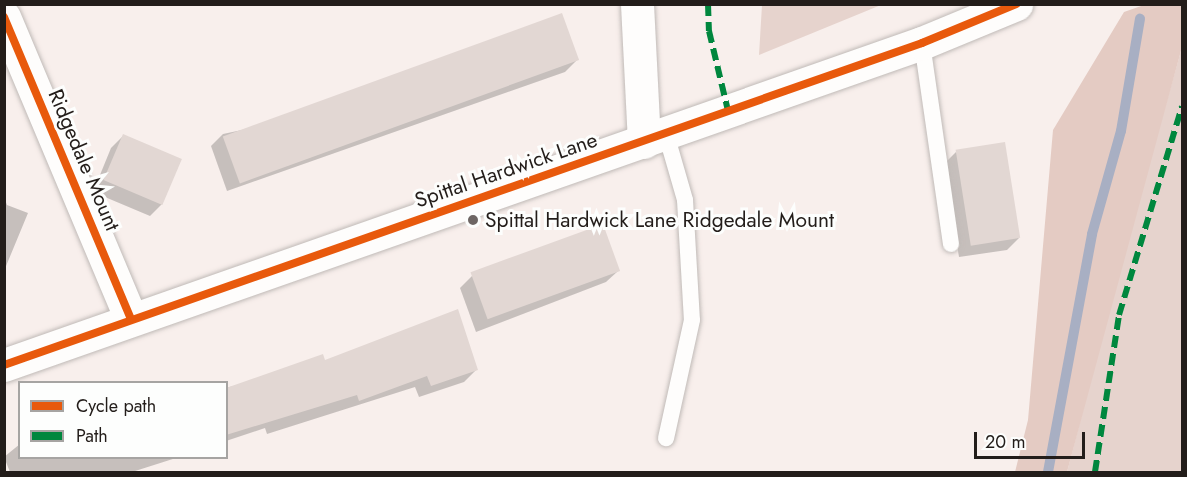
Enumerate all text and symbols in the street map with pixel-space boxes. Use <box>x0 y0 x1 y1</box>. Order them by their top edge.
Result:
street label: Ridgedale Mount <box>43 85 125 235</box>
street label: Spittal Hardwick Lane <box>411 127 601 213</box>
place label: Spittal Hardwick Lane Ridgedale Mount <box>485 207 834 233</box>
marker: Spittal Hardwick Lane Ridgedale Mount <box>466 213 480 227</box>
legend <box>18 381 228 459</box>
text: Cycle path <box>76 393 156 419</box>
scale bar <box>977 420 1088 458</box>
text: Path <box>76 423 108 449</box>
text: 20 m <box>985 429 1025 455</box>

